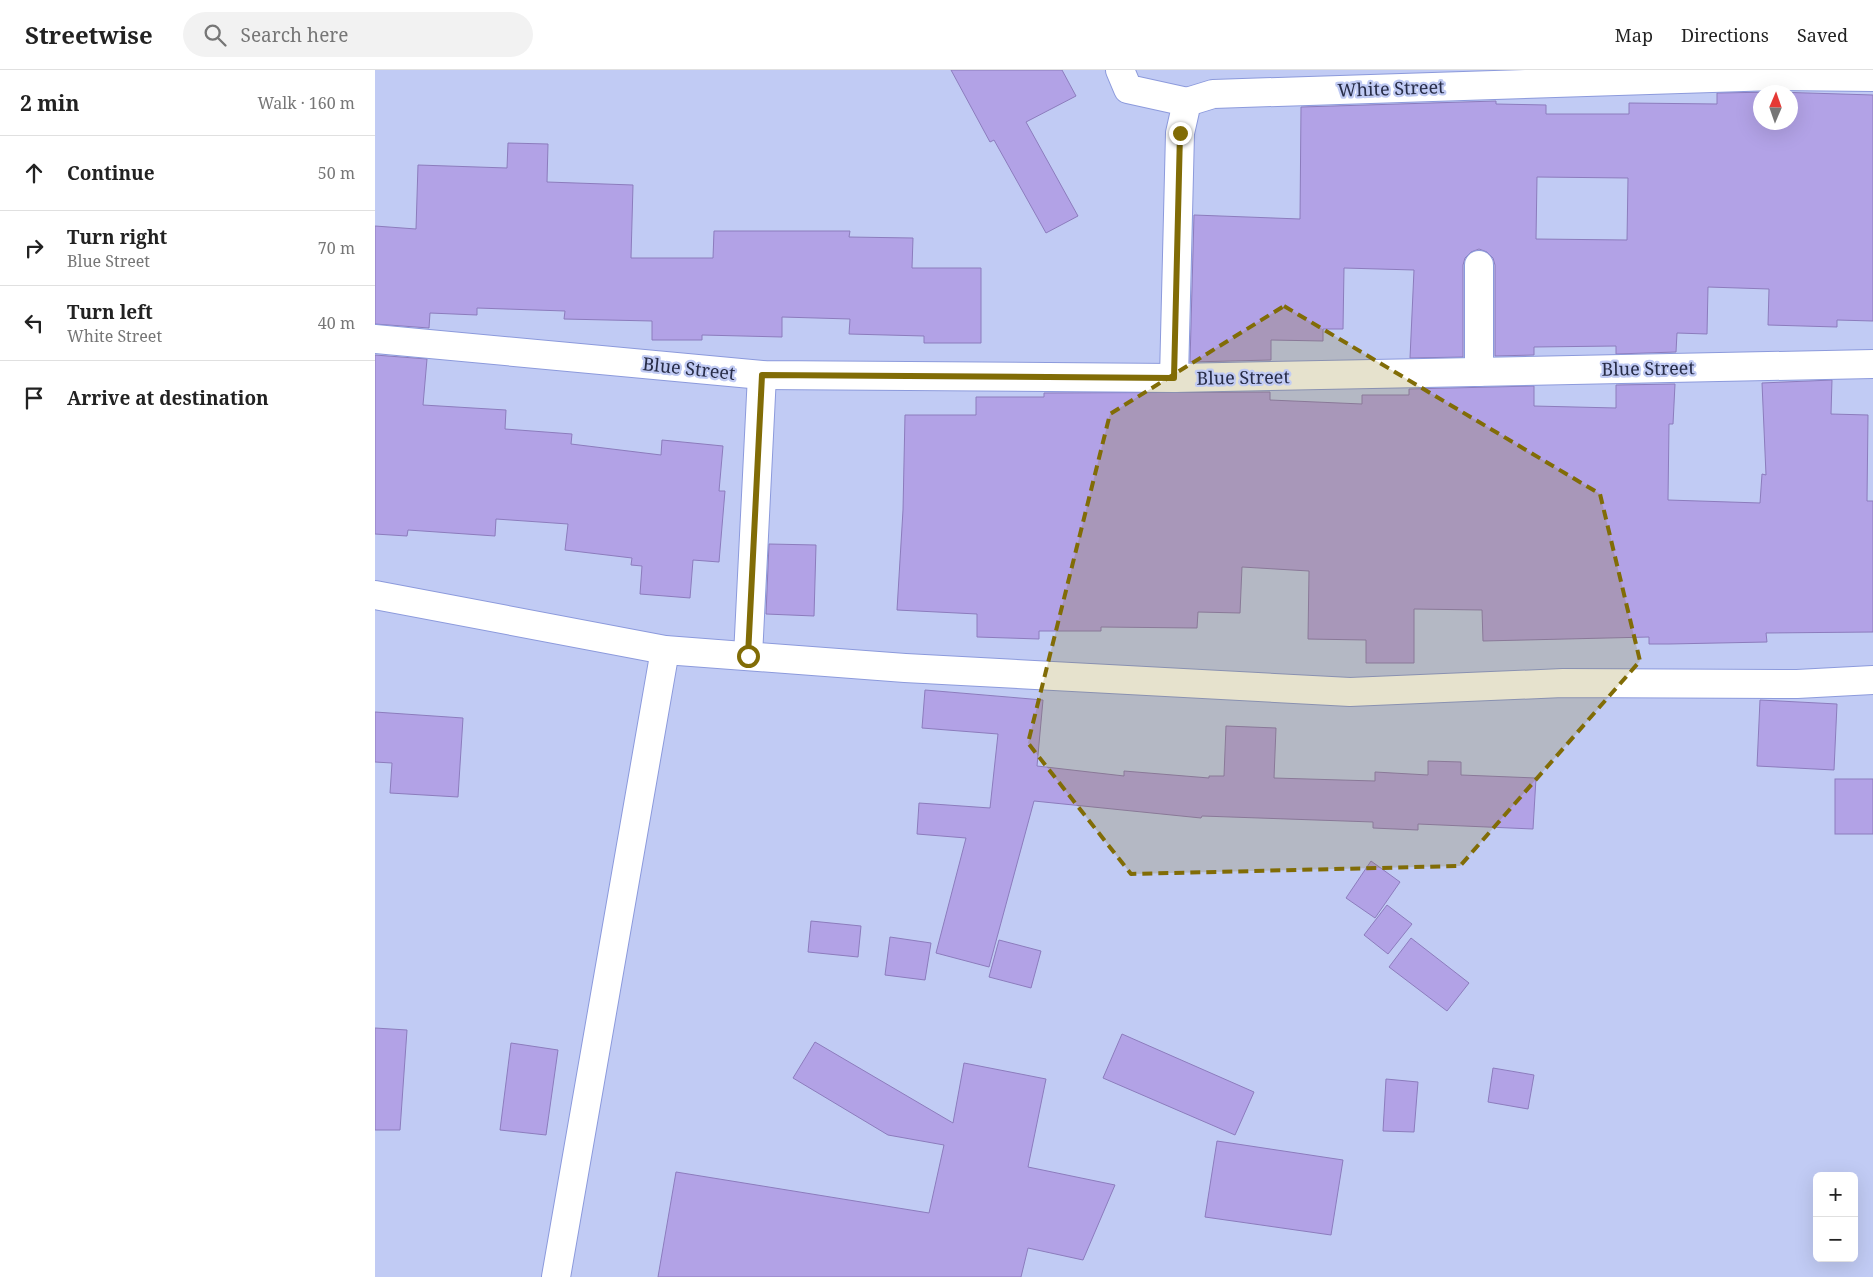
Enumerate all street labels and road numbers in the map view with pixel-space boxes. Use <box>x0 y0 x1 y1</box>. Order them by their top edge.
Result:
street label: White Street <box>1337 74 1445 102</box>
street label: Blue Street <box>641 351 737 385</box>
street label: Blue Street <box>1601 355 1695 381</box>
street label: Blue Street <box>1196 364 1290 390</box>

